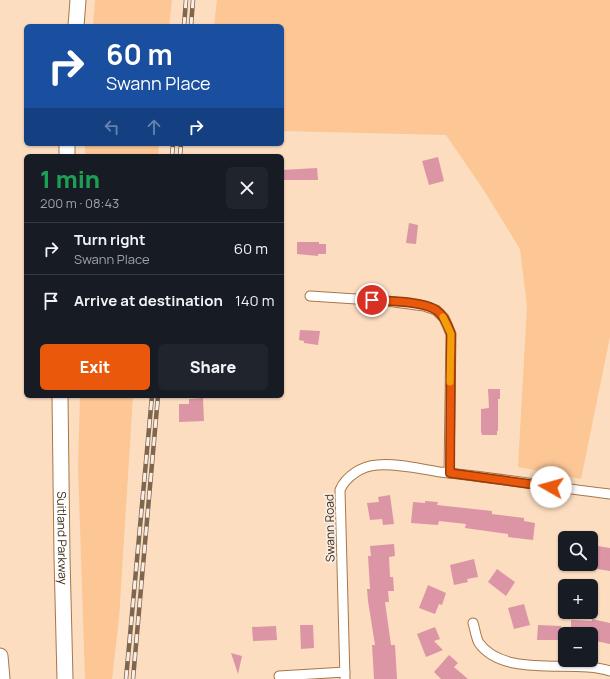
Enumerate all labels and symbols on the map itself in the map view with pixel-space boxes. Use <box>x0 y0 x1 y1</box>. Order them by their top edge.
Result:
pin <box>355 283 389 317</box>
position arrow <box>530 466 572 508</box>
street label: Suitland Parkway <box>53 491 72 586</box>
street label: Swann Road <box>320 494 339 562</box>

